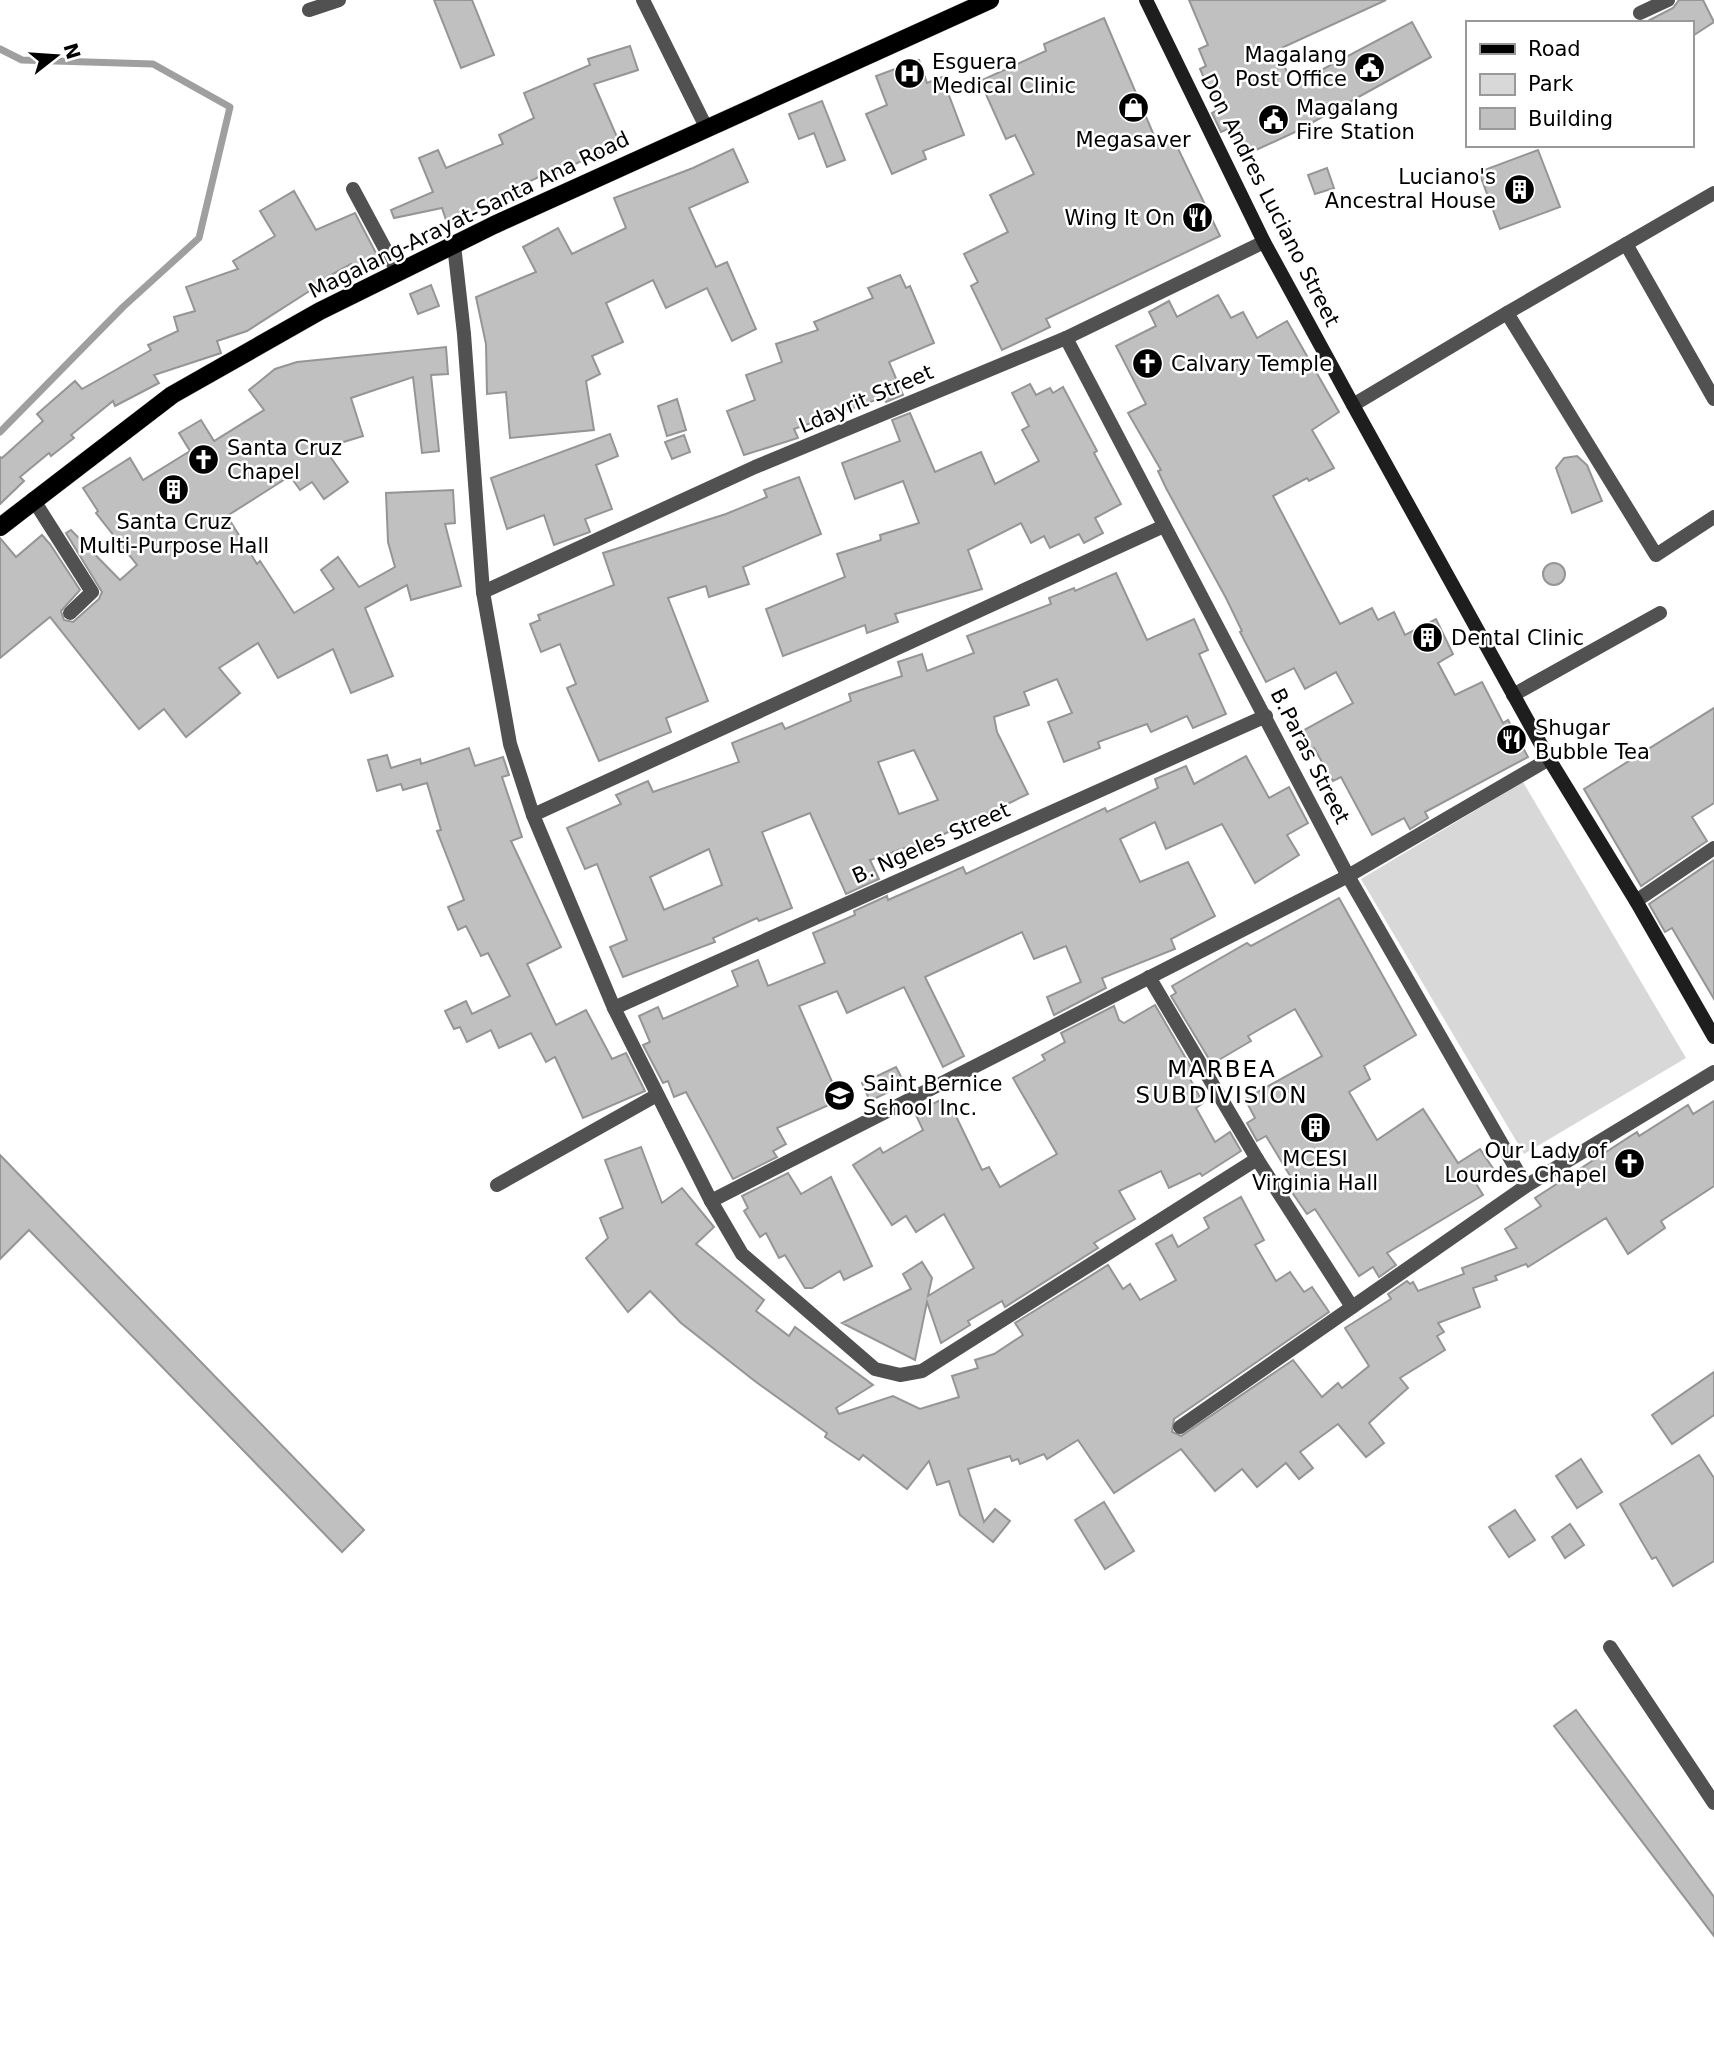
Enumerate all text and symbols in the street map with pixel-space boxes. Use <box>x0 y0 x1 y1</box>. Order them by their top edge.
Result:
north arrow <box>21 21 91 91</box>
legend <box>1466 21 1693 147</box>
text: Road <box>1528 37 1581 61</box>
text: N <box>59 40 85 62</box>
place label: Magalang Post Office <box>1235 43 1347 91</box>
place label: Esguera Medical Clinic <box>932 50 1076 98</box>
public building icon: Magalang Post Office <box>1353 50 1387 84</box>
hospital icon: Esguera Medical Clinic <box>892 57 926 91</box>
street label: Don Andres Luciano Street <box>1196 70 1344 330</box>
text: Park <box>1528 72 1574 96</box>
shop icon: Megasaver <box>1116 91 1150 125</box>
place label: Magalang Fire Station <box>1296 96 1415 144</box>
public building icon: Magalang Fire Station <box>1256 103 1290 137</box>
text: Building <box>1528 107 1613 131</box>
street label: Magalang-Arayat-Santa Ana Road <box>305 127 633 303</box>
place label: Megasaver <box>1075 128 1191 152</box>
place label: Luciano's Ancestral House <box>1325 165 1496 213</box>
building icon: Luciano's Ancestral House <box>1502 172 1536 206</box>
restaurant icon: Wing It On <box>1181 201 1215 235</box>
place label: Wing It On <box>1065 206 1175 230</box>
church icon: Calvary Temple <box>1131 347 1165 381</box>
place label: Calvary Temple <box>1171 352 1332 376</box>
street label: Ldayrit Street <box>795 360 937 438</box>
place label: Santa Cruz Chapel <box>227 436 342 484</box>
church icon: Santa Cruz Chapel <box>187 443 221 477</box>
building icon: Santa Cruz Multi-Purpose Hall <box>157 473 191 507</box>
place label: Santa Cruz Multi-Purpose Hall <box>79 510 269 558</box>
building icon: Dental Clinic <box>1411 621 1445 655</box>
place label: Dental Clinic <box>1451 626 1584 650</box>
street label: B.Paras Street <box>1266 684 1354 828</box>
place label: Shugar Bubble Tea <box>1535 716 1650 764</box>
restaurant icon: Shugar Bubble Tea <box>1495 723 1529 757</box>
street label: B. Ngeles Street <box>849 797 1013 889</box>
district label: MARBEA SUBDIVISION <box>1136 1056 1308 1108</box>
place label: Saint Bernice School Inc. <box>863 1072 1002 1120</box>
school or university icon: Saint Bernice School Inc. <box>823 1079 857 1113</box>
building icon: MCESI Virginia Hall <box>1298 1110 1332 1144</box>
place label: Our Lady of Lourdes Chapel <box>1444 1139 1608 1187</box>
church icon: Our Lady of Lourdes Chapel <box>1613 1146 1647 1180</box>
place label: MCESI Virginia Hall <box>1252 1147 1378 1195</box>

